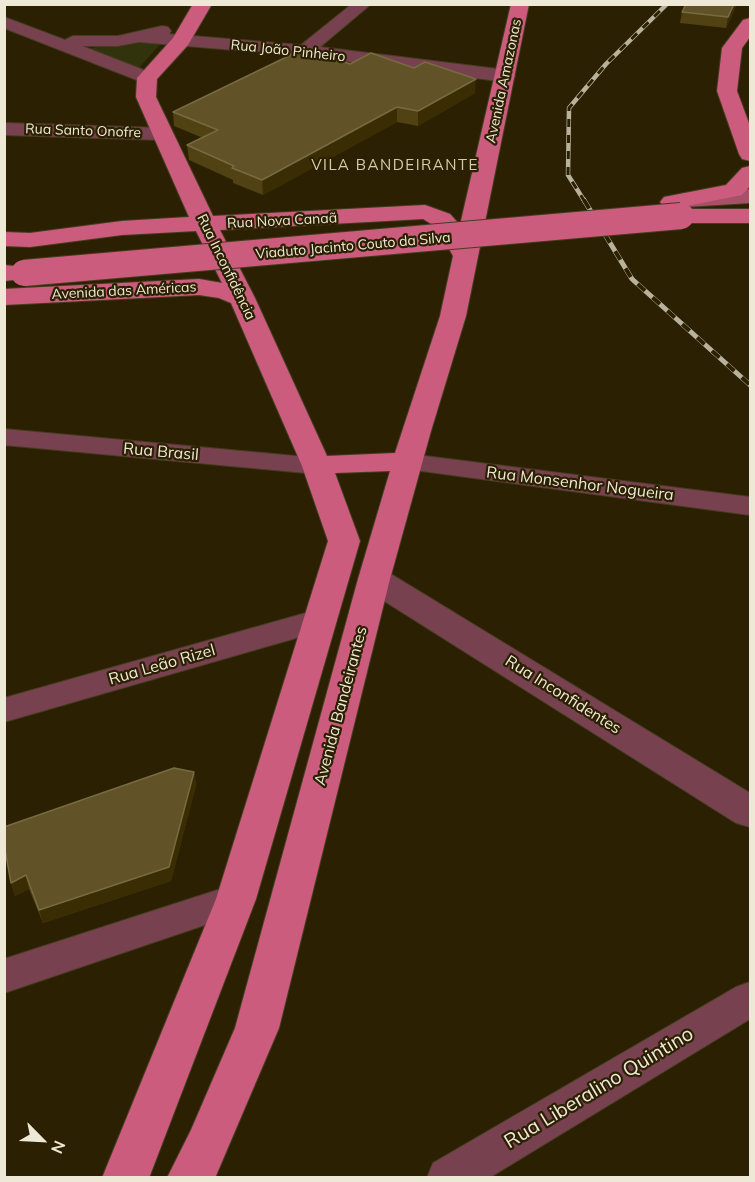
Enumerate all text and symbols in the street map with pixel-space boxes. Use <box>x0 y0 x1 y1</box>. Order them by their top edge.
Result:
street label: Avenida Amazonas <box>483 17 525 145</box>
street label: Rua João Pinheiro <box>230 37 346 65</box>
street label: Rua Santo Onofre <box>25 121 141 141</box>
district label: VILA BANDEIRANTE <box>311 156 479 174</box>
street label: Rua Nova Canaã <box>227 210 337 232</box>
street label: Rua Inconfidência <box>193 211 259 323</box>
street label: Viaduto Jacinto Couto da Silva <box>255 229 451 263</box>
street label: Avenida das Américas <box>51 279 197 303</box>
street label: Rua Brasil <box>122 439 200 465</box>
street label: Rua Monsenhor Nogueira <box>485 463 675 505</box>
street label: Avenida Bandeirantes <box>311 624 371 788</box>
street label: Rua Leão Rizel <box>107 641 217 689</box>
street label: Rua Inconfidentes <box>502 652 624 738</box>
street label: Rua Liberalino Quintino <box>500 1022 698 1154</box>
north arrow <box>12 1110 72 1170</box>
text: N <box>47 1138 70 1157</box>

